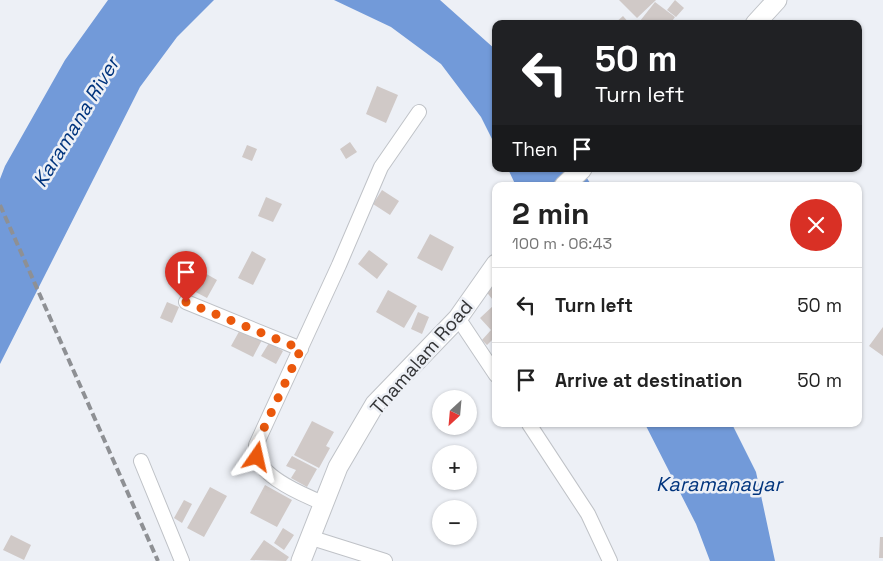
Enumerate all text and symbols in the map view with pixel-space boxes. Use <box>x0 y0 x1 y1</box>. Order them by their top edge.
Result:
text: 50 m <box>595 37 677 81</box>
icon: left <box>512 40 577 105</box>
water label: Karamana River <box>27 50 126 192</box>
text: Turn left <box>595 80 685 108</box>
icon: arrive <box>568 135 596 163</box>
text: Then <box>512 137 558 162</box>
text: 2 min <box>512 194 590 233</box>
button: close <box>790 199 842 251</box>
text: 100 m · 06:43 <box>512 233 612 254</box>
pin <box>165 251 207 302</box>
icon: arrive <box>172 258 200 286</box>
icon: left <box>512 291 540 319</box>
text: Turn left <box>555 293 633 318</box>
text: 50 m <box>797 293 842 318</box>
street label: Thamalam Road <box>365 295 478 420</box>
icon: arrive <box>512 366 540 394</box>
text: Arrive at destination <box>555 368 743 393</box>
text: 50 m <box>797 368 842 393</box>
north arrow <box>432 390 478 435</box>
map controls <box>432 390 477 545</box>
position arrow <box>230 430 282 482</box>
button: + <box>432 445 477 490</box>
water label: Karamanayar <box>656 471 784 497</box>
button: − <box>432 500 477 545</box>

